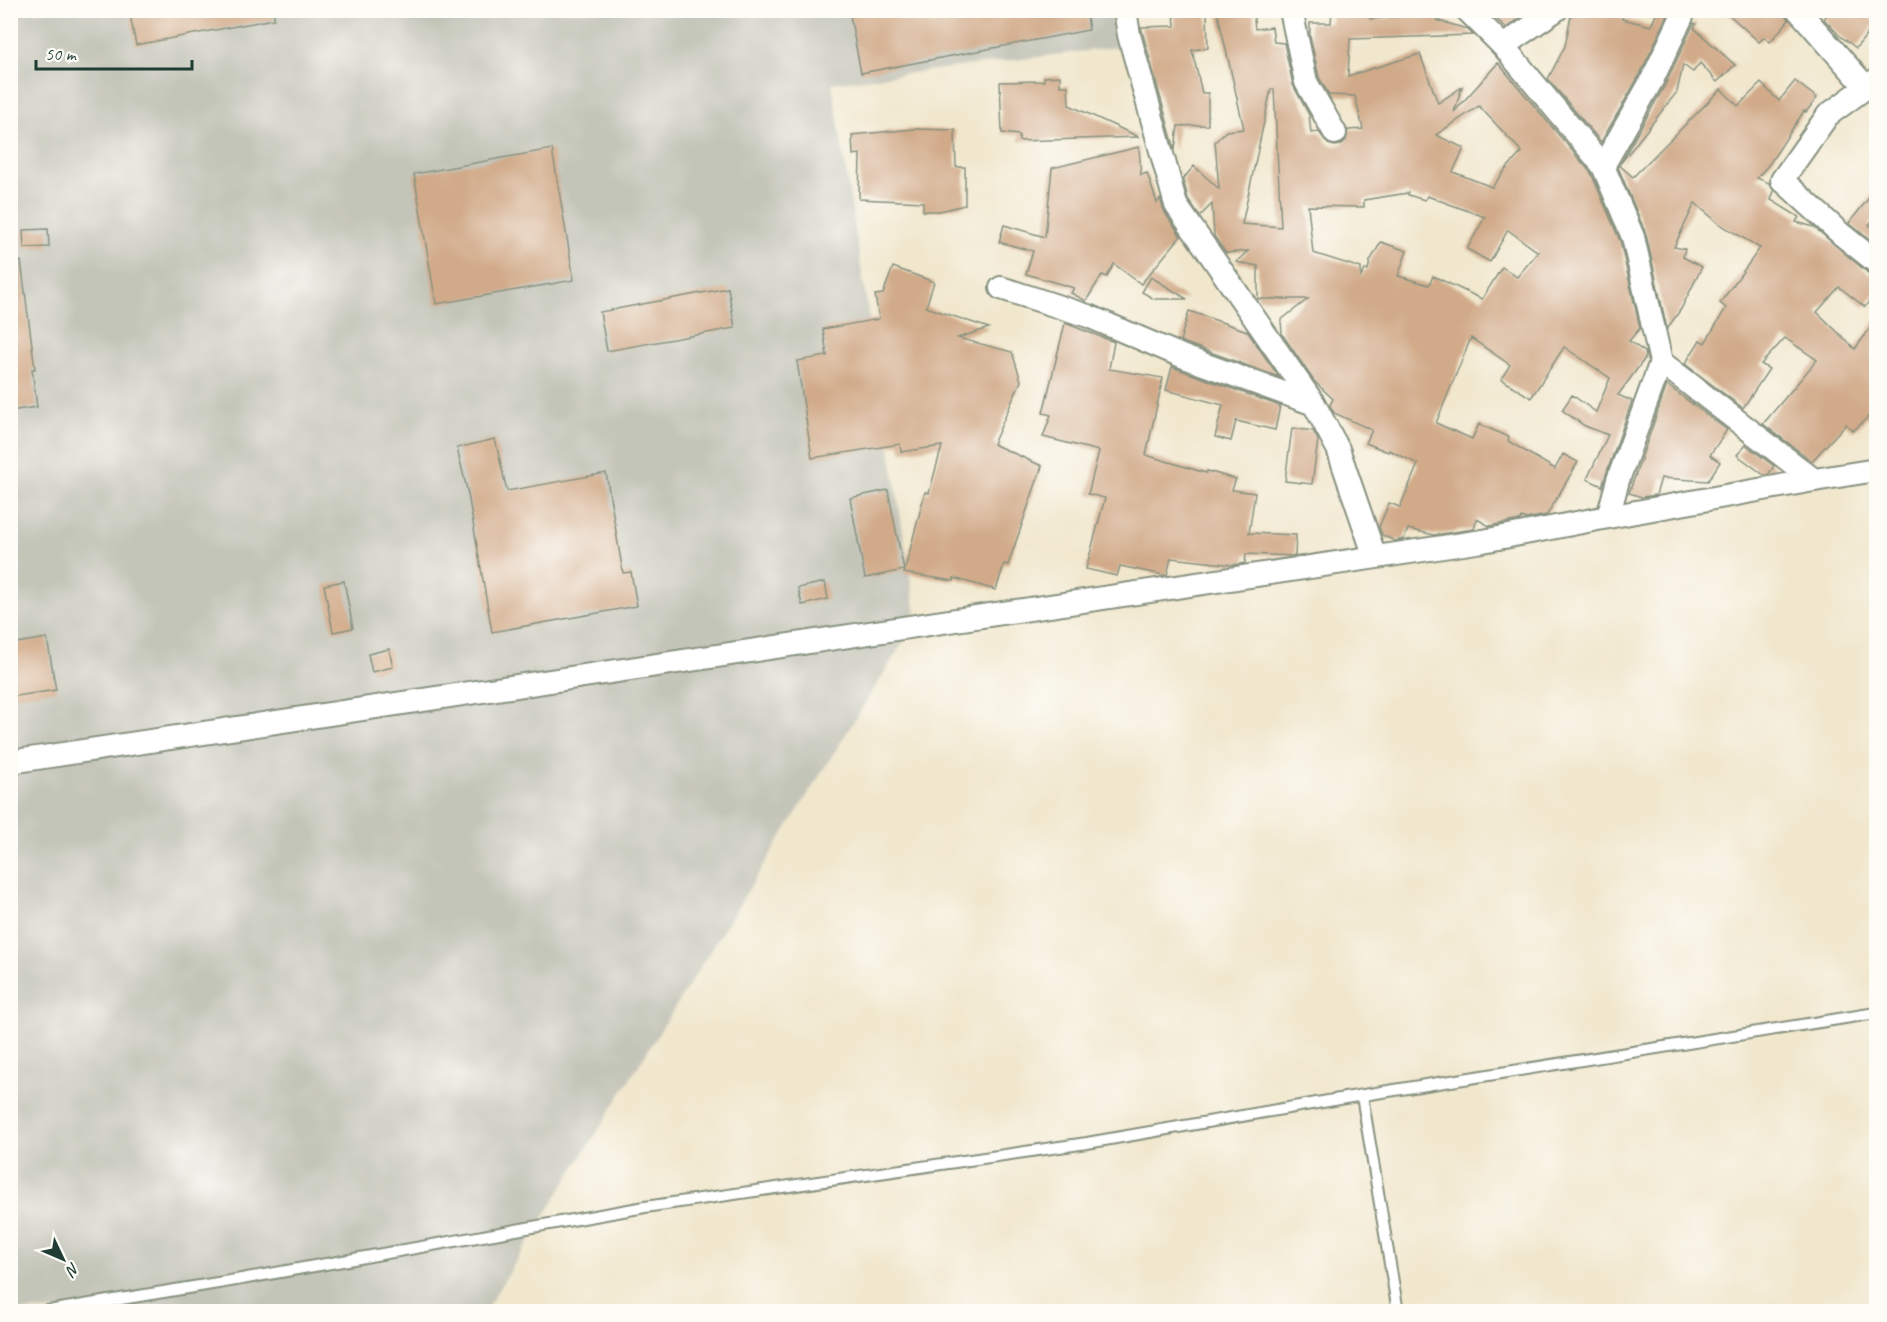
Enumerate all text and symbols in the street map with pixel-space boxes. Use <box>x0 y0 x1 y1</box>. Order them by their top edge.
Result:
scale bar <box>36 33 192 71</box>
text: 50 m <box>45 43 78 65</box>
north arrow <box>33 1229 93 1289</box>
text: N <box>60 1258 84 1281</box>

